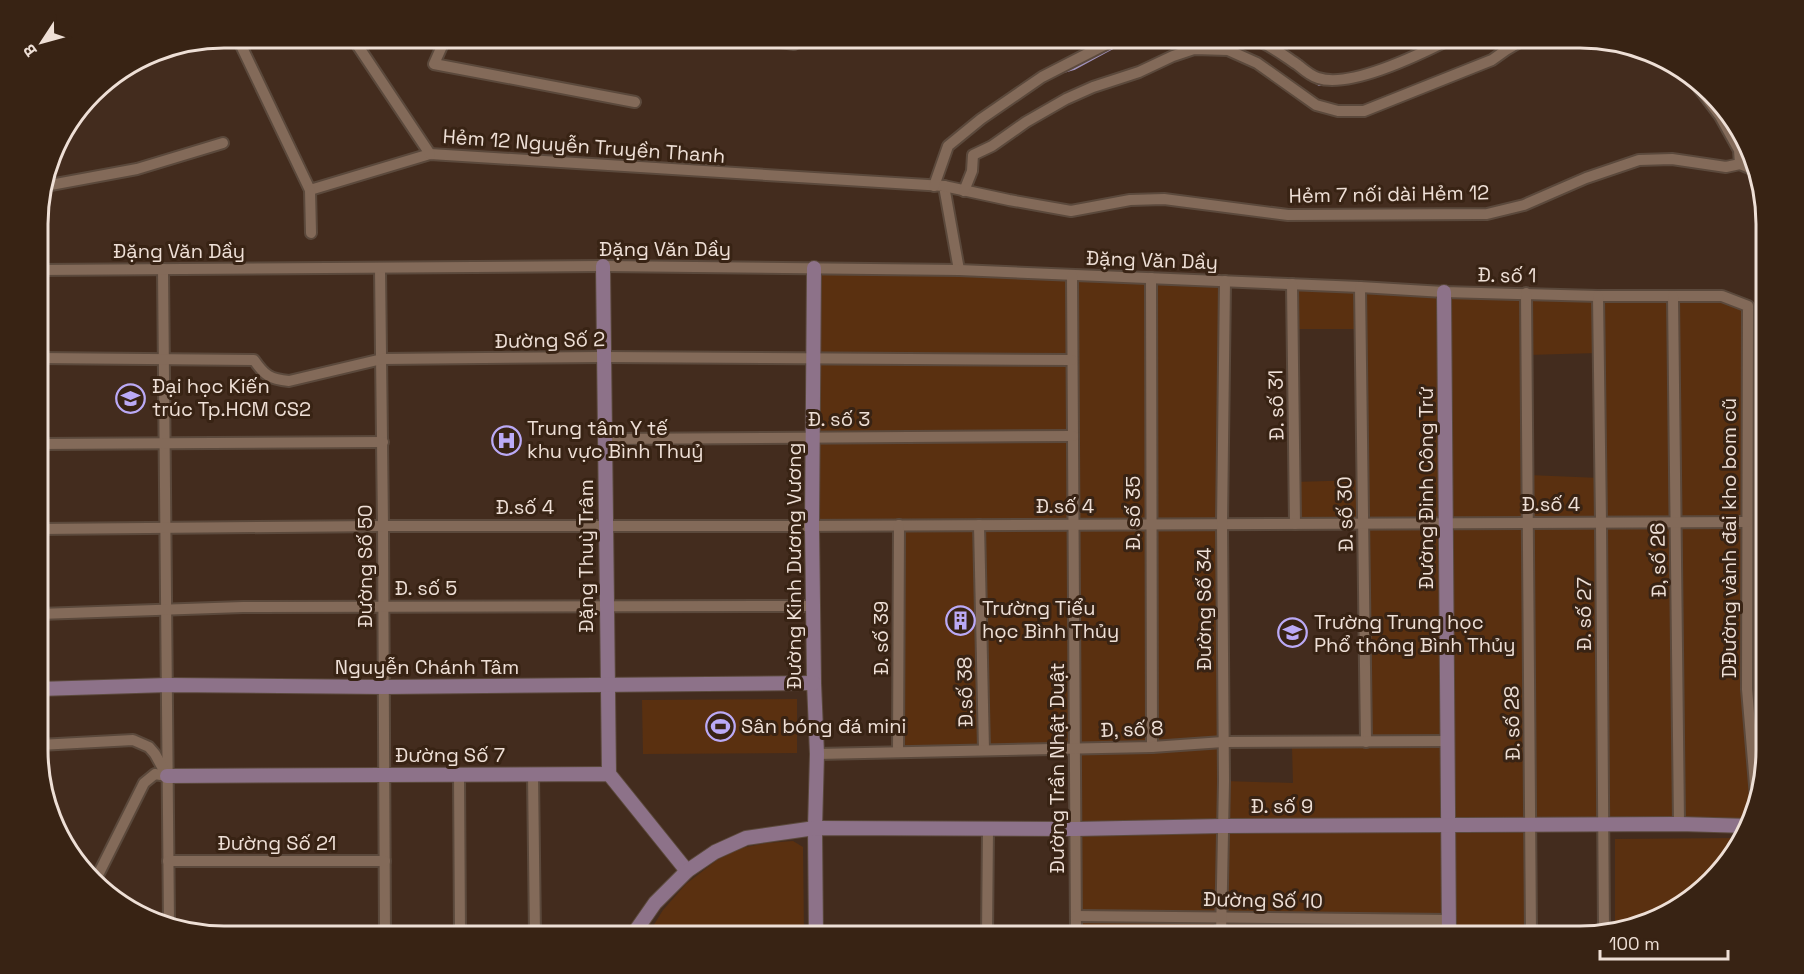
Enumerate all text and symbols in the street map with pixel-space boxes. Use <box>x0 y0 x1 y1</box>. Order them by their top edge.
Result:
north arrow <box>12 12 72 72</box>
text: B <box>19 40 42 61</box>
street label: Hẻm 12 Nguyễn Truyền Thanh <box>442 123 726 169</box>
street label: Hẻm 7 nối dài Hẻm 12 <box>1289 179 1489 209</box>
street label: Đặng Văn Dầy <box>599 236 731 262</box>
street label: Đặng Văn Dầy <box>113 238 245 264</box>
street label: Đặng Văn Dầy <box>1086 245 1218 275</box>
street label: Đ. số 1 <box>1477 261 1537 289</box>
street label: Đường Số 2 <box>494 326 606 354</box>
street label: Đ. số 31 <box>1262 370 1290 440</box>
place label: Đại học Kiến trúc Tp.HCM CS2 <box>152 373 311 422</box>
school or university icon: Đại học Kiến trúc Tp.HCM CS2 <box>115 382 147 414</box>
street label: Đường Đinh Công Trứ <box>1413 387 1439 589</box>
street label: DĐường vành đai kho bom cũ <box>1716 398 1742 678</box>
street label: Đ. số 3 <box>808 406 870 432</box>
place label: Trung tâm Y tế khu vực Bình Thuỷ <box>527 415 703 464</box>
hospital icon: Trung tâm Y tế khu vực Bình Thuỷ <box>490 424 522 456</box>
street label: Đường Kinh Dương Vương <box>781 443 807 689</box>
street label: Đ. số 35 <box>1120 476 1146 550</box>
street label: Đ. số 30 <box>1331 476 1359 552</box>
street label: Đặng Thuỳ Trâm <box>573 479 599 633</box>
street label: Đ.số 4 <box>1522 491 1580 517</box>
street label: Đ.số 4 <box>1036 493 1094 519</box>
street label: Đ.số 4 <box>496 494 554 520</box>
street label: Đường Số 50 <box>352 504 378 628</box>
street label: Đ, số 26 <box>1644 522 1672 598</box>
street label: Đường Số 34 <box>1191 547 1217 671</box>
street label: Đ. số 5 <box>395 575 457 601</box>
street label: Đ. số 27 <box>1571 577 1597 651</box>
place label: Trường Tiểu học Bình Thủy <box>982 595 1119 644</box>
street label: Đ. số 39 <box>868 601 894 675</box>
building icon: Trường Tiểu học Bình Thủy <box>945 604 977 636</box>
place label: Trường Trung học Phổ thông Bình Thủy <box>1314 609 1515 658</box>
school or university icon: Trường Trung học Phổ thông Bình Thủy <box>1277 617 1309 649</box>
street label: Nguyễn Chánh Tâm <box>335 654 519 680</box>
street label: Đ.số 38 <box>951 657 979 727</box>
street label: Đường Trần Nhật Duật <box>1044 663 1070 873</box>
street label: Đ. số 28 <box>1498 685 1526 761</box>
sports icon: Sân bóng đá mini <box>704 710 736 742</box>
place label: Sân bóng đá mini <box>741 713 906 739</box>
street label: Đ, số 8 <box>1100 715 1164 743</box>
street label: Đường Số 7 <box>395 742 505 768</box>
street label: Đ. số 9 <box>1251 793 1313 819</box>
street label: Đường Số 21 <box>218 830 336 856</box>
street label: Đường Số 10 <box>1203 886 1323 914</box>
scale bar <box>1600 923 1728 961</box>
text: 100 m <box>1609 932 1660 955</box>

